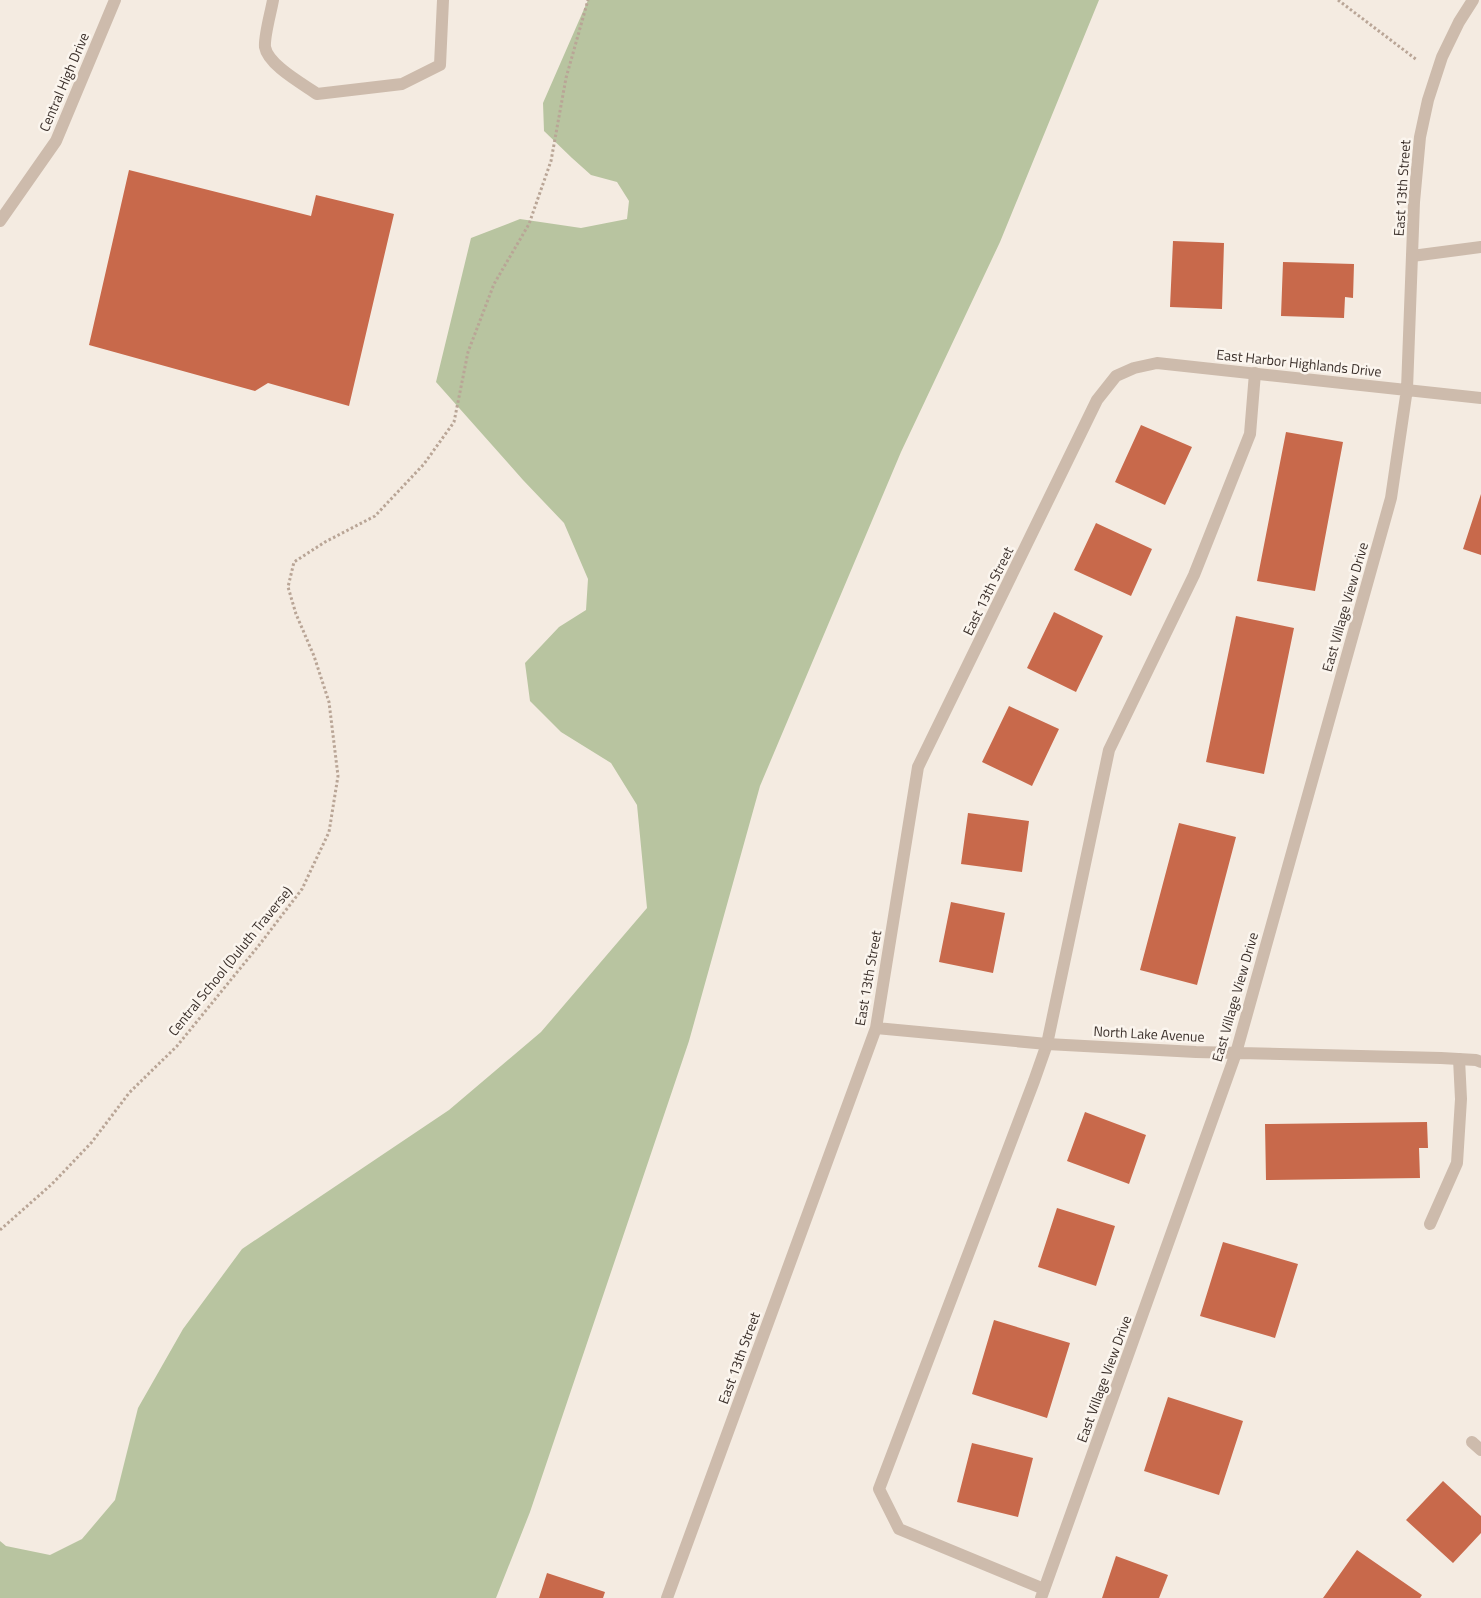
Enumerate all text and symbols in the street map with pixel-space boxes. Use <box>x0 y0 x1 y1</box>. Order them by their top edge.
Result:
street label: Central High Drive <box>33 29 94 135</box>
street label: East 13th Street <box>1388 139 1415 237</box>
street label: East Harbor Highlands Drive <box>1215 343 1383 382</box>
street label: East Village View Drive <box>1316 540 1373 674</box>
street label: East 13th Street <box>957 543 1018 639</box>
street label: Central School (Duluth Traverse) <box>162 881 297 1040</box>
street label: East 13th Street <box>849 928 886 1027</box>
street label: East Village View Drive <box>1206 930 1263 1064</box>
street label: North Lake Avenue <box>1093 1020 1205 1047</box>
street label: East 13th Street <box>712 1309 765 1407</box>
street label: East Village View Drive <box>1071 1312 1136 1445</box>

